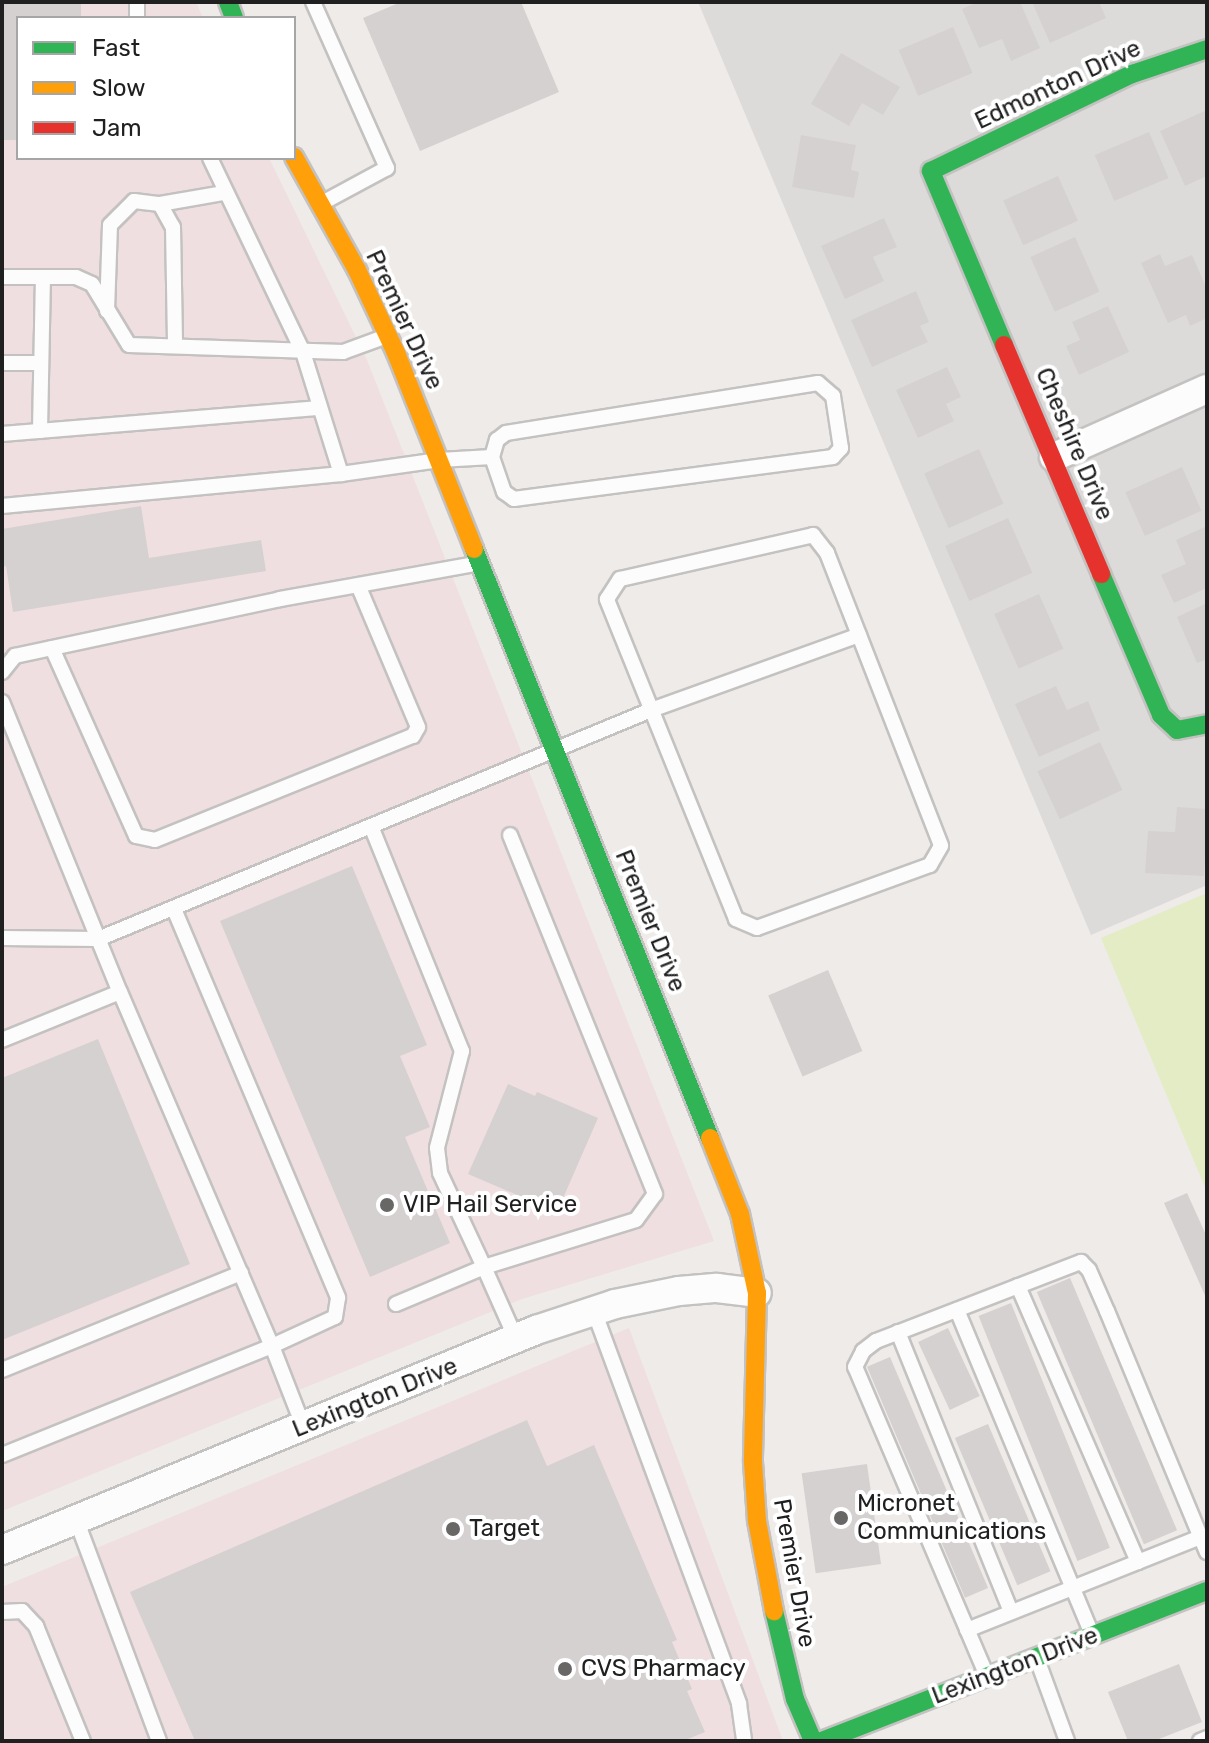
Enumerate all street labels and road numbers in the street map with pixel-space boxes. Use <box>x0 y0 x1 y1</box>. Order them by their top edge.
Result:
street label: Edmonton Drive <box>971 34 1145 136</box>
street label: Premier Drive <box>359 245 449 395</box>
street label: Cheshire Drive <box>1029 364 1119 524</box>
street label: Premier Drive <box>608 846 692 996</box>
street label: Lexington Drive <box>288 1352 462 1444</box>
street label: Premier Drive <box>767 1496 821 1650</box>
street label: Lexington Drive <box>928 1621 1102 1711</box>

